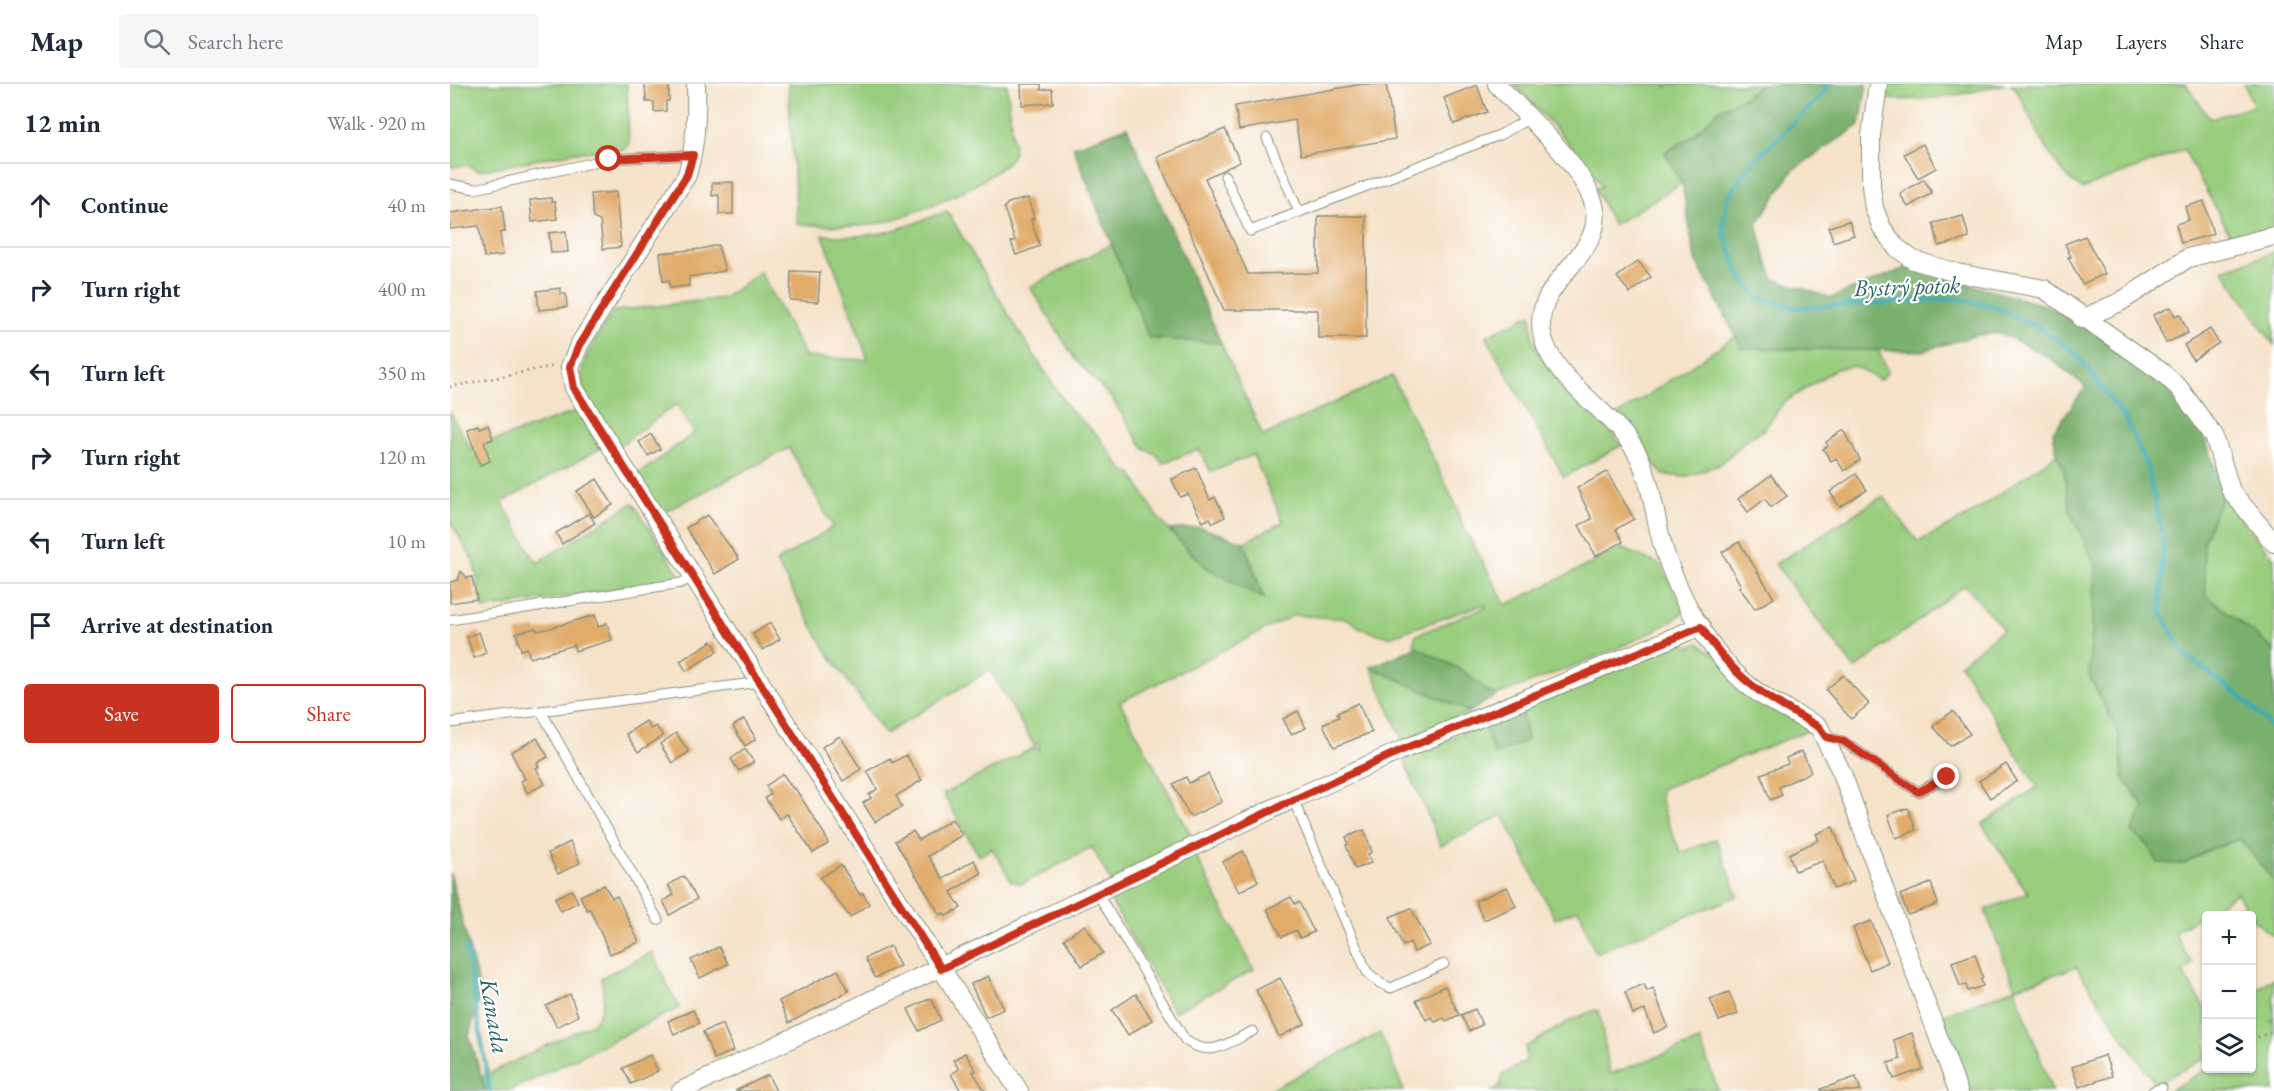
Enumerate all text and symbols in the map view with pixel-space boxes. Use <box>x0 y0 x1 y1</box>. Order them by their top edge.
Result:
search box <box>119 14 539 68</box>
text: Map <box>30 23 83 59</box>
icon: search <box>140 25 173 58</box>
text: Search here <box>188 27 283 56</box>
text: Map <box>2045 28 2083 55</box>
text: Layers <box>2116 28 2167 55</box>
text: Share <box>2200 28 2244 55</box>
text: 12 min <box>24 106 101 140</box>
text: Walk · 920 m <box>327 110 426 136</box>
route start <box>595 145 621 171</box>
icon: ahead <box>24 189 57 222</box>
text: Continue <box>81 191 168 220</box>
text: 40 m <box>387 192 426 218</box>
water label: Bystrý potok <box>1852 269 1961 303</box>
icon: right <box>24 273 57 306</box>
text: Turn right <box>81 275 180 304</box>
text: 400 m <box>378 276 426 302</box>
icon: left <box>24 357 57 390</box>
text: Turn left <box>81 359 165 388</box>
text: 350 m <box>378 360 426 386</box>
icon: right <box>24 441 57 474</box>
text: Turn right <box>81 443 180 472</box>
text: 120 m <box>378 444 426 470</box>
icon: left <box>24 525 57 558</box>
text: Turn left <box>81 527 165 556</box>
text: 10 m <box>387 528 426 554</box>
icon: arrive <box>24 609 57 642</box>
text: Arrive at destination <box>81 611 273 640</box>
button: Save <box>24 684 219 743</box>
button: Share <box>231 684 426 743</box>
route end <box>1933 763 1959 789</box>
map controls <box>2202 911 2256 1073</box>
button: + <box>2202 911 2256 965</box>
button: − <box>2202 965 2256 1019</box>
water label: Kanada <box>473 975 517 1056</box>
button: layers <box>2202 1019 2256 1073</box>

